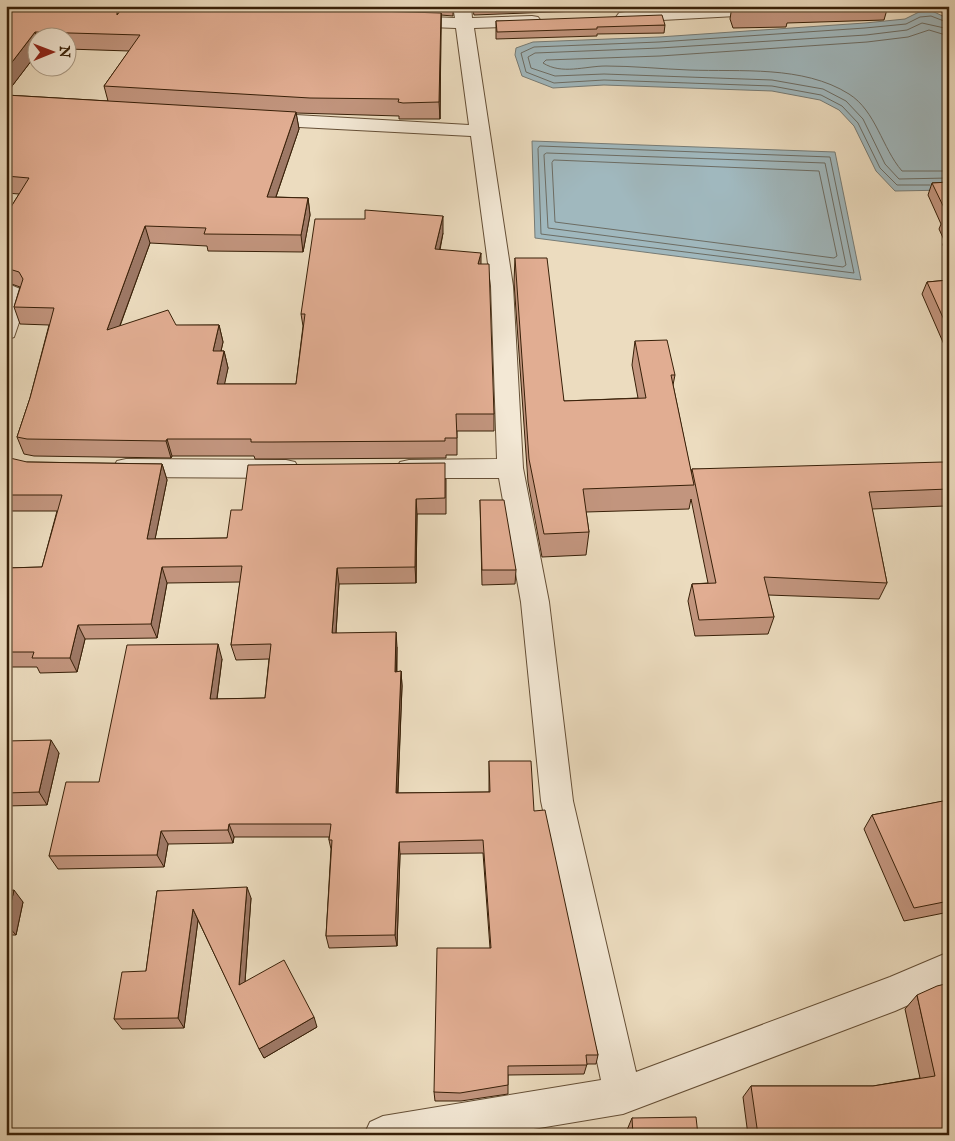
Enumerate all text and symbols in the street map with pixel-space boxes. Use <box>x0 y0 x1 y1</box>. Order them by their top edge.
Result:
north arrow <box>28 28 78 78</box>
text: N <box>55 45 73 58</box>

